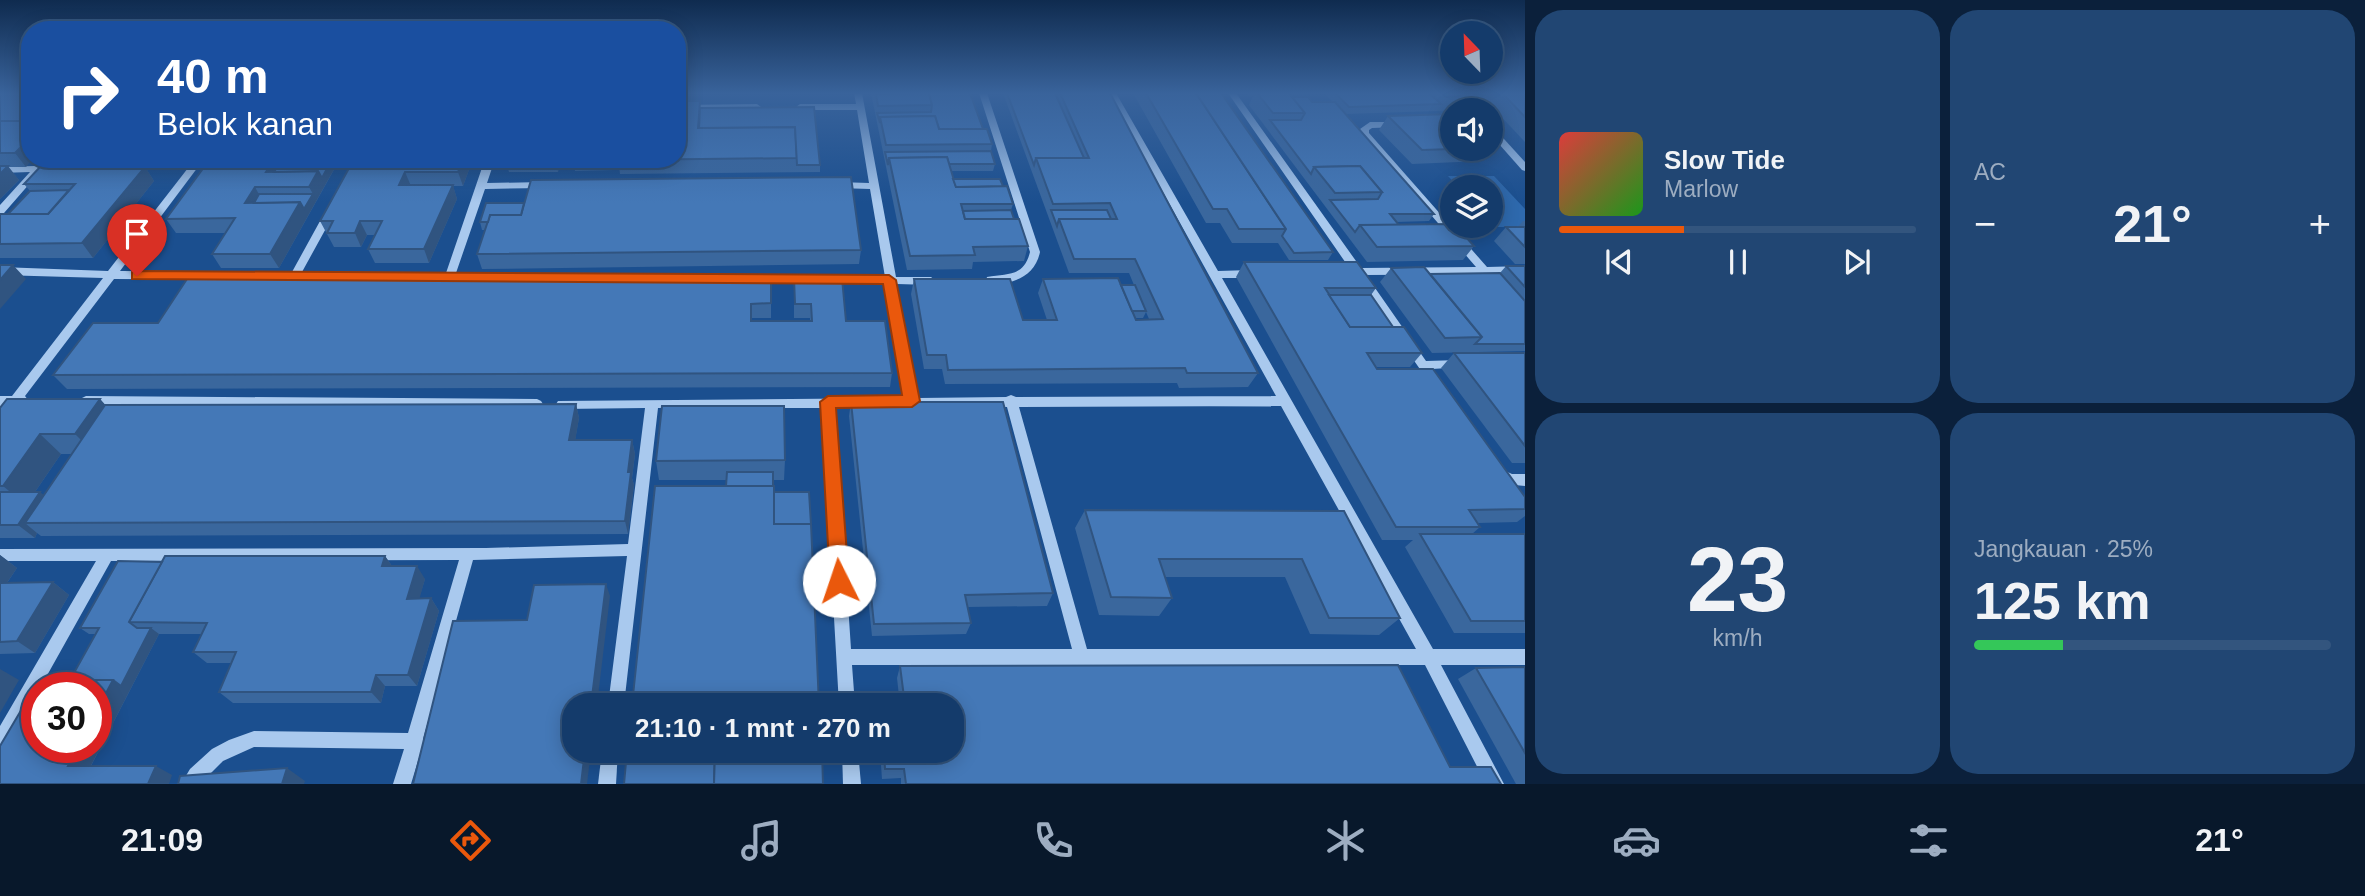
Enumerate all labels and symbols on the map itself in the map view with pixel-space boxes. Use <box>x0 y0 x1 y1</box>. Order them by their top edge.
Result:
north arrow <box>1440 21 1503 84</box>
pin <box>107 204 167 276</box>
position arrow <box>802 544 876 618</box>
speed limit sign: 30 <box>21 672 112 763</box>

